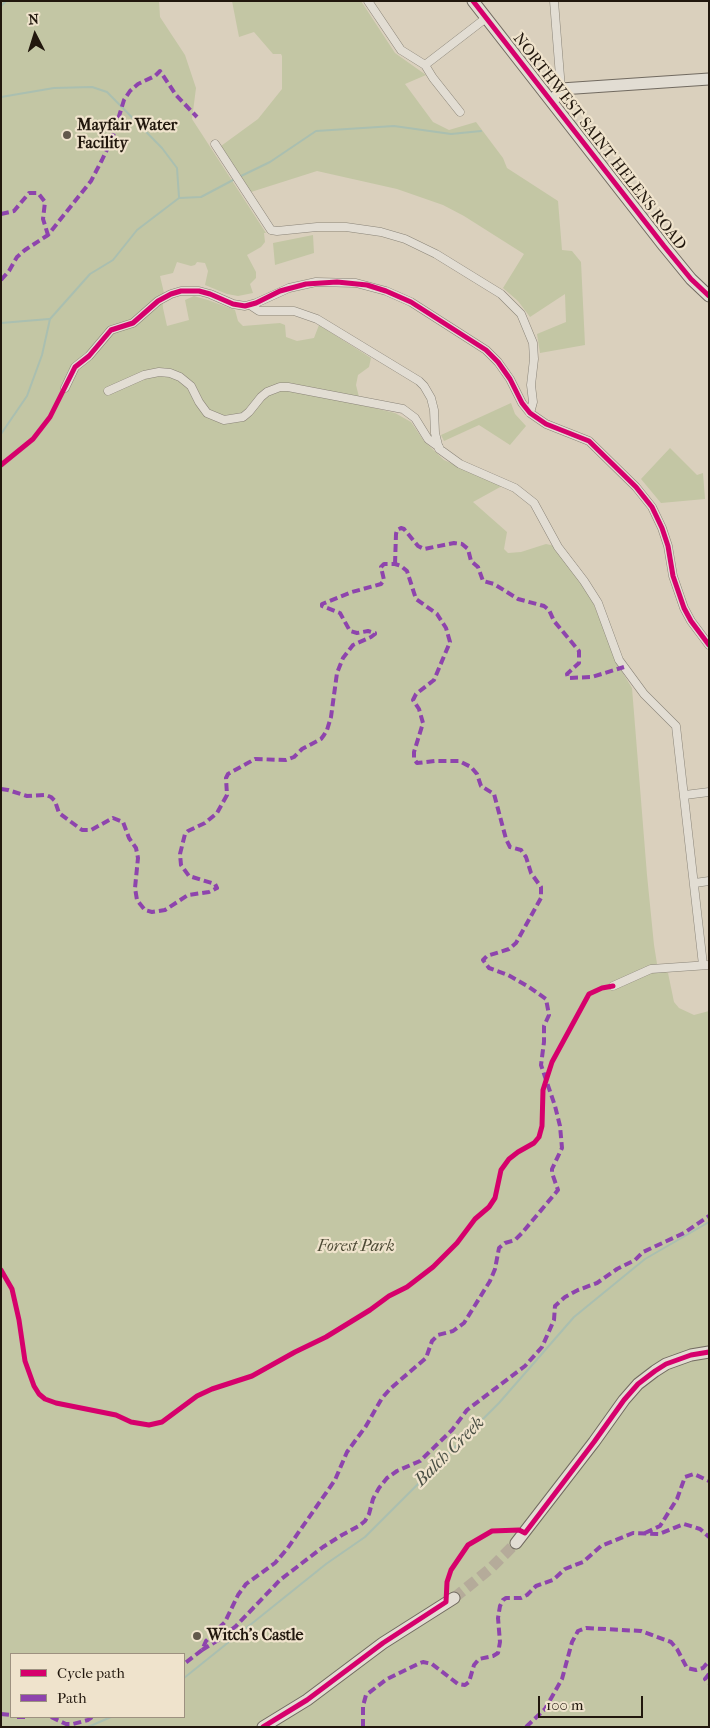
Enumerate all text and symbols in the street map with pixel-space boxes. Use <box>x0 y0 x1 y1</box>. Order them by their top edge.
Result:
north arrow <box>10 10 60 60</box>
text: N <box>28 11 40 28</box>
street label: NORTHWEST SAINT HELENS ROAD <box>508 30 690 254</box>
place label: Mayfair Water Facility <box>77 116 177 154</box>
marker: Mayfair Water Facility <box>61 129 73 141</box>
park label: Forest Park <box>317 1237 395 1257</box>
water label: Balch Creek <box>411 1413 489 1491</box>
place label: Witch's Castle <box>207 1626 303 1646</box>
marker: Witch's Castle <box>191 1630 203 1642</box>
legend <box>10 1653 185 1718</box>
text: Cycle path <box>57 1664 125 1682</box>
scale bar <box>540 1686 645 1718</box>
text: Path <box>57 1689 87 1707</box>
text: 100 m <box>546 1696 584 1714</box>

